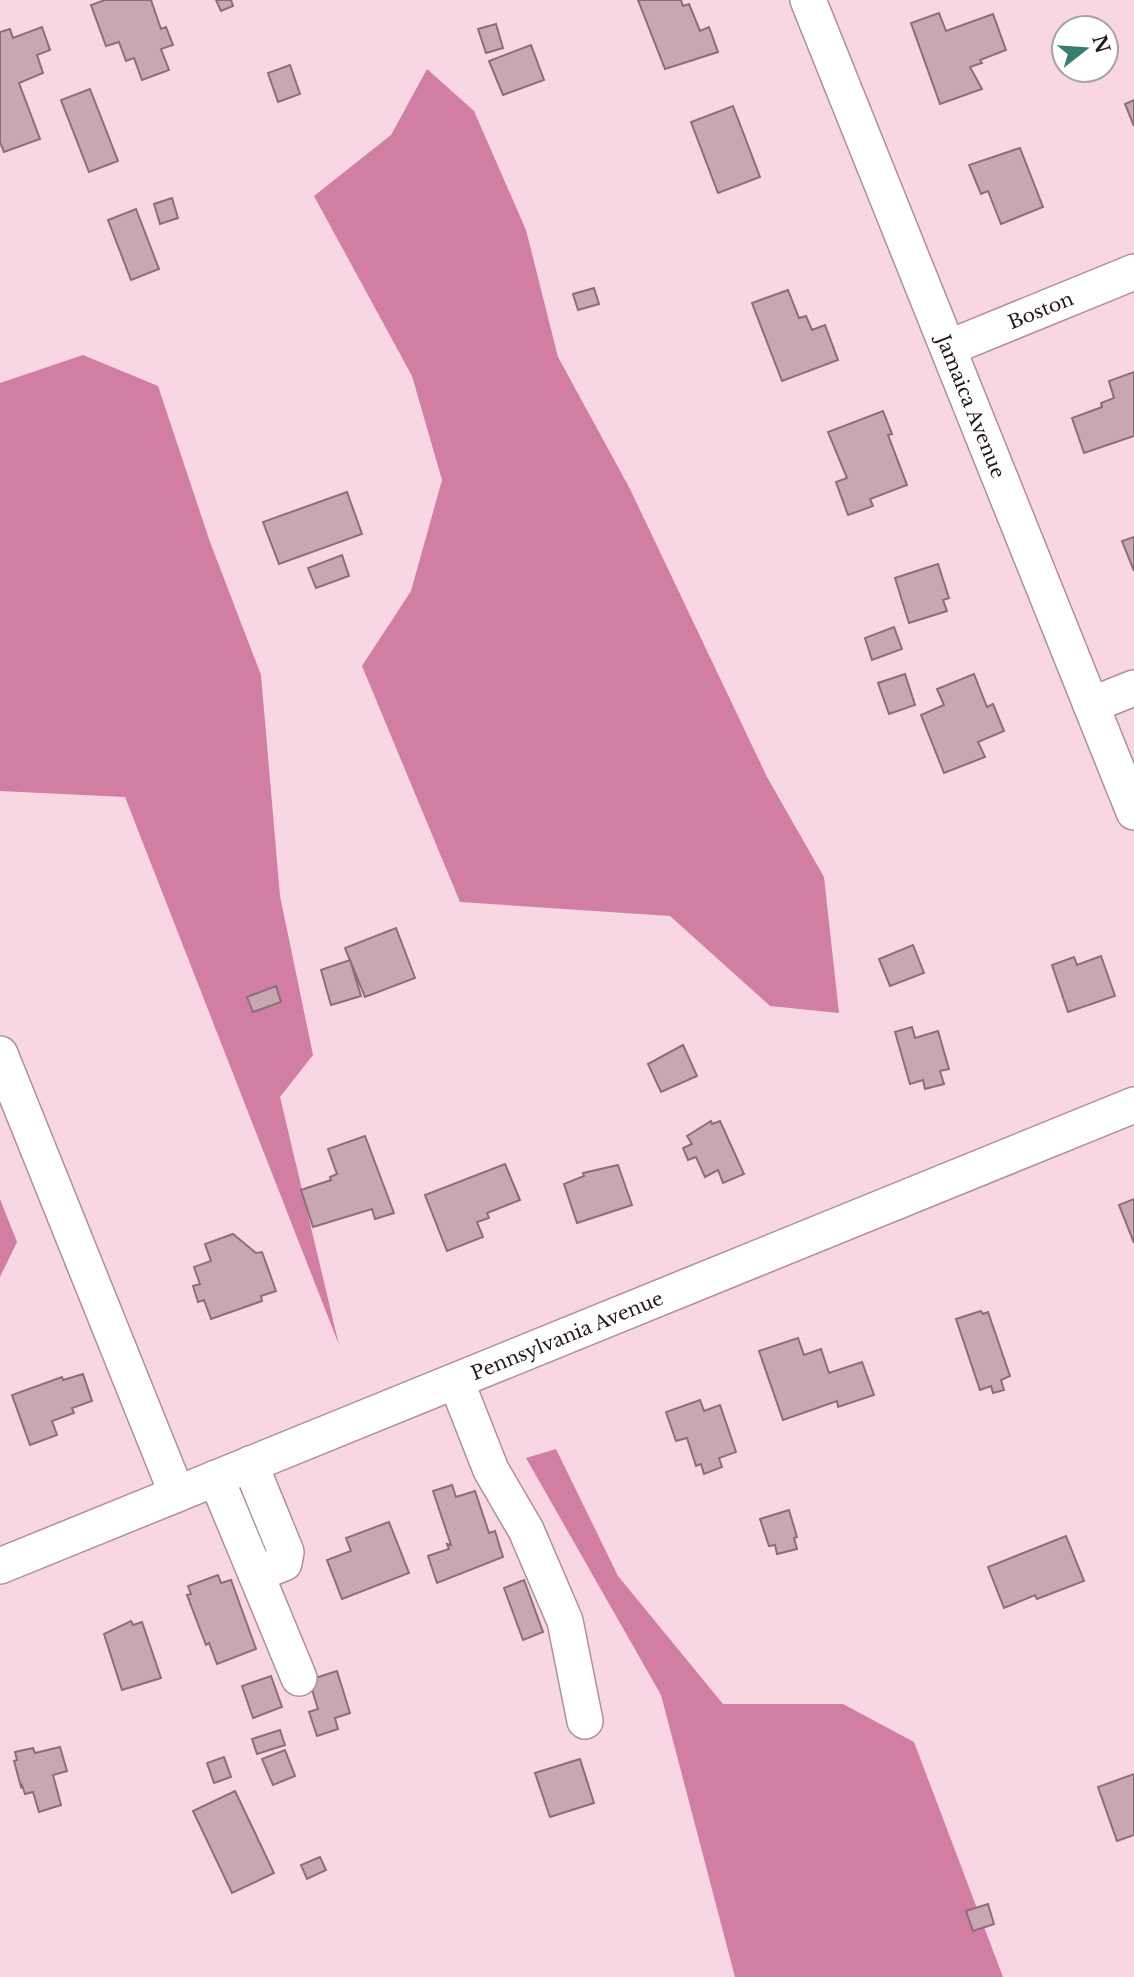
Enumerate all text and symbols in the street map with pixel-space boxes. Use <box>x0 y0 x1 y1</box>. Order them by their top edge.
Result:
north arrow <box>1050 14 1120 84</box>
text: N <box>1087 32 1114 56</box>
street label: Boston <box>1005 287 1077 334</box>
street label: Jamaica Avenue <box>931 329 1010 481</box>
street label: Pennsylvania Avenue <box>468 1286 666 1385</box>

